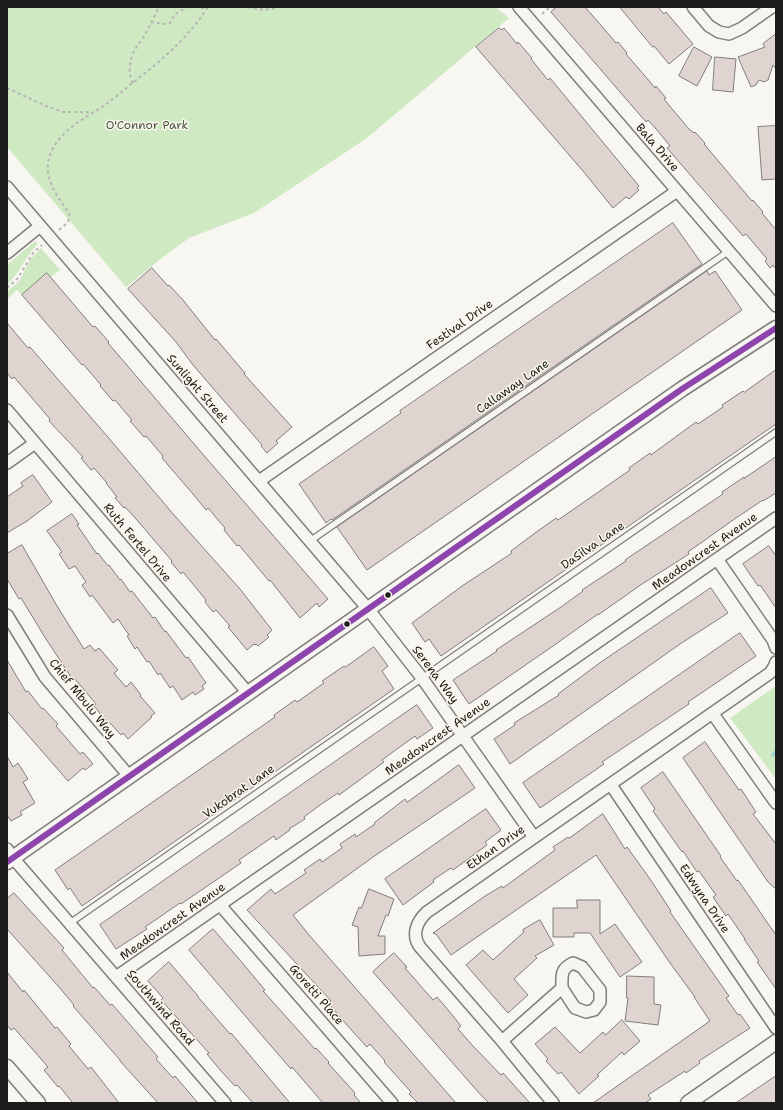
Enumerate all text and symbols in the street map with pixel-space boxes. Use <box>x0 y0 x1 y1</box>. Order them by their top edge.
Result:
park label: O'Connor Park <box>106 119 188 133</box>
street label: Bala Drive <box>632 121 682 175</box>
street label: Festival Drive <box>424 297 496 353</box>
street label: Sunlight Street <box>163 352 231 426</box>
street label: Callaway Lane <box>474 357 552 417</box>
street label: Ruth Fertel Drive <box>100 501 174 585</box>
street label: Meadowcrest Avenue <box>650 510 760 594</box>
street label: DaSilva Lane <box>558 519 628 573</box>
unlabelled marker <box>383 590 393 600</box>
unlabelled marker <box>342 619 352 629</box>
street label: Serena Way <box>409 643 461 707</box>
street label: Chief Mbulu Way <box>46 656 118 742</box>
street label: Meadowcrest Avenue <box>383 695 493 779</box>
street label: Vukobrat Lane <box>200 762 278 822</box>
street label: Ethan Drive <box>464 823 528 873</box>
street label: Edwyna Drive <box>676 862 732 936</box>
street label: Meadowcrest Avenue <box>118 880 228 964</box>
street label: Goretti Place <box>286 962 346 1028</box>
street label: Southwind Road <box>123 967 197 1049</box>

